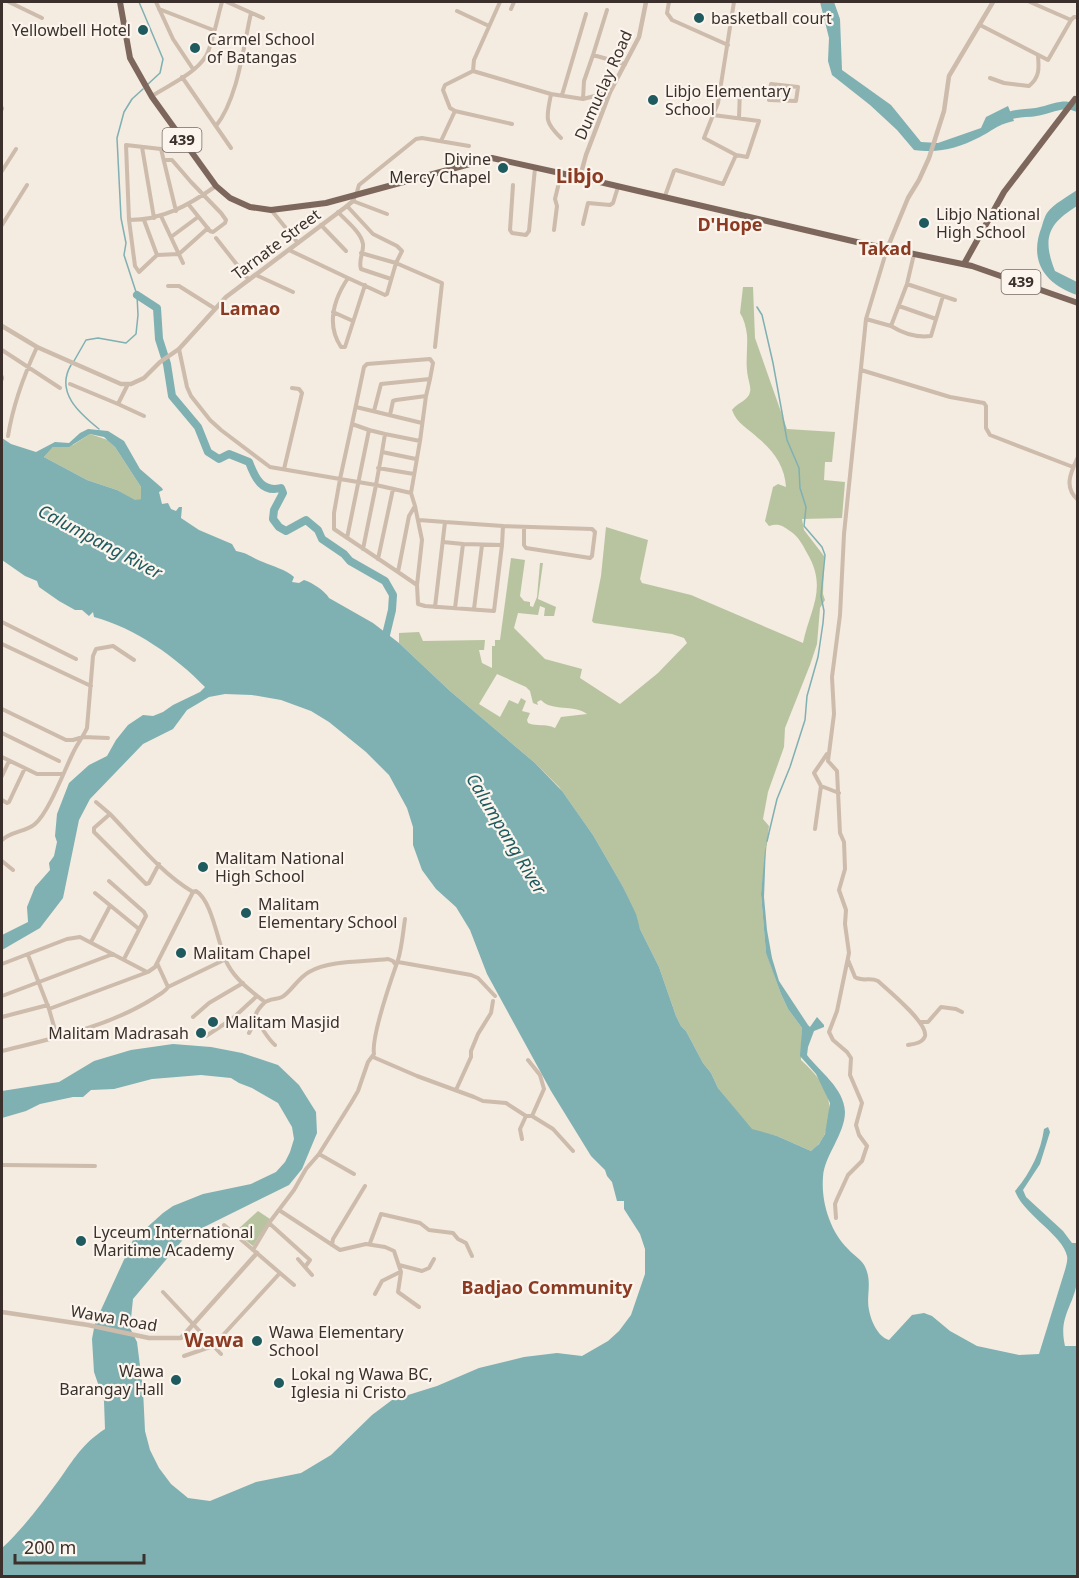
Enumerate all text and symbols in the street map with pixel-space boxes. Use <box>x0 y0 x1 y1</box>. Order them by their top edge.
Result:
place label: basketball court <box>711 7 832 29</box>
marker: basketball court <box>692 11 706 25</box>
place label: Yellowbell Hotel <box>12 19 131 41</box>
marker: Yellowbell Hotel <box>136 23 150 37</box>
street label: Dumuclay Road <box>569 27 637 143</box>
place label: Carmel School of Batangas <box>207 28 315 68</box>
marker: Carmel School of Batangas <box>188 41 202 55</box>
place label: Libjo Elementary School <box>665 80 792 120</box>
marker: Libjo Elementary School <box>646 93 660 107</box>
road number: 439 <box>162 128 201 152</box>
place label: Divine Mercy Chapel <box>389 148 491 188</box>
marker: Divine Mercy Chapel <box>496 161 510 175</box>
district label: Libjo <box>556 162 604 189</box>
street label: Tarnate Street <box>227 203 325 285</box>
place label: Libjo National High School <box>936 203 1040 243</box>
district label: D'Hope <box>697 212 763 236</box>
marker: Libjo National High School <box>917 216 931 230</box>
district label: Takad <box>858 236 912 260</box>
road number: 439 <box>1002 270 1040 294</box>
district label: Lamao <box>220 296 280 320</box>
water label: Calumpang River <box>34 498 167 584</box>
water label: Calumpang River <box>461 768 553 899</box>
place label: Malitam National High School <box>215 847 344 887</box>
marker: Malitam National High School <box>196 860 210 874</box>
place label: Malitam Elementary School <box>258 893 397 933</box>
marker: Malitam Elementary School <box>239 906 253 920</box>
place label: Malitam Chapel <box>193 942 311 964</box>
marker: Malitam Chapel <box>174 946 188 960</box>
place label: Malitam Masjid <box>225 1011 340 1033</box>
marker: Malitam Masjid <box>206 1015 220 1029</box>
place label: Malitam Madrasah <box>48 1022 189 1044</box>
marker: Malitam Madrasah <box>194 1026 208 1040</box>
place label: Lyceum International Maritime Academy <box>93 1221 253 1261</box>
marker: Lyceum International Maritime Academy <box>74 1234 88 1248</box>
district label: Badjao Community <box>462 1275 633 1299</box>
street label: Wawa Road <box>69 1300 159 1336</box>
place label: Wawa Elementary School <box>269 1321 405 1361</box>
district label: Wawa <box>184 1326 244 1353</box>
marker: Wawa Elementary School <box>250 1334 264 1348</box>
place label: Wawa Barangay Hall <box>59 1360 164 1400</box>
place label: Lokal ng Wawa BC, Iglesia ni Cristo <box>291 1363 433 1403</box>
marker: Wawa Barangay Hall <box>169 1373 183 1387</box>
marker: Lokal ng Wawa BC, Iglesia ni Cristo <box>272 1376 286 1390</box>
scale bar <box>15 1527 144 1565</box>
text: 200 m <box>24 1535 76 1559</box>

